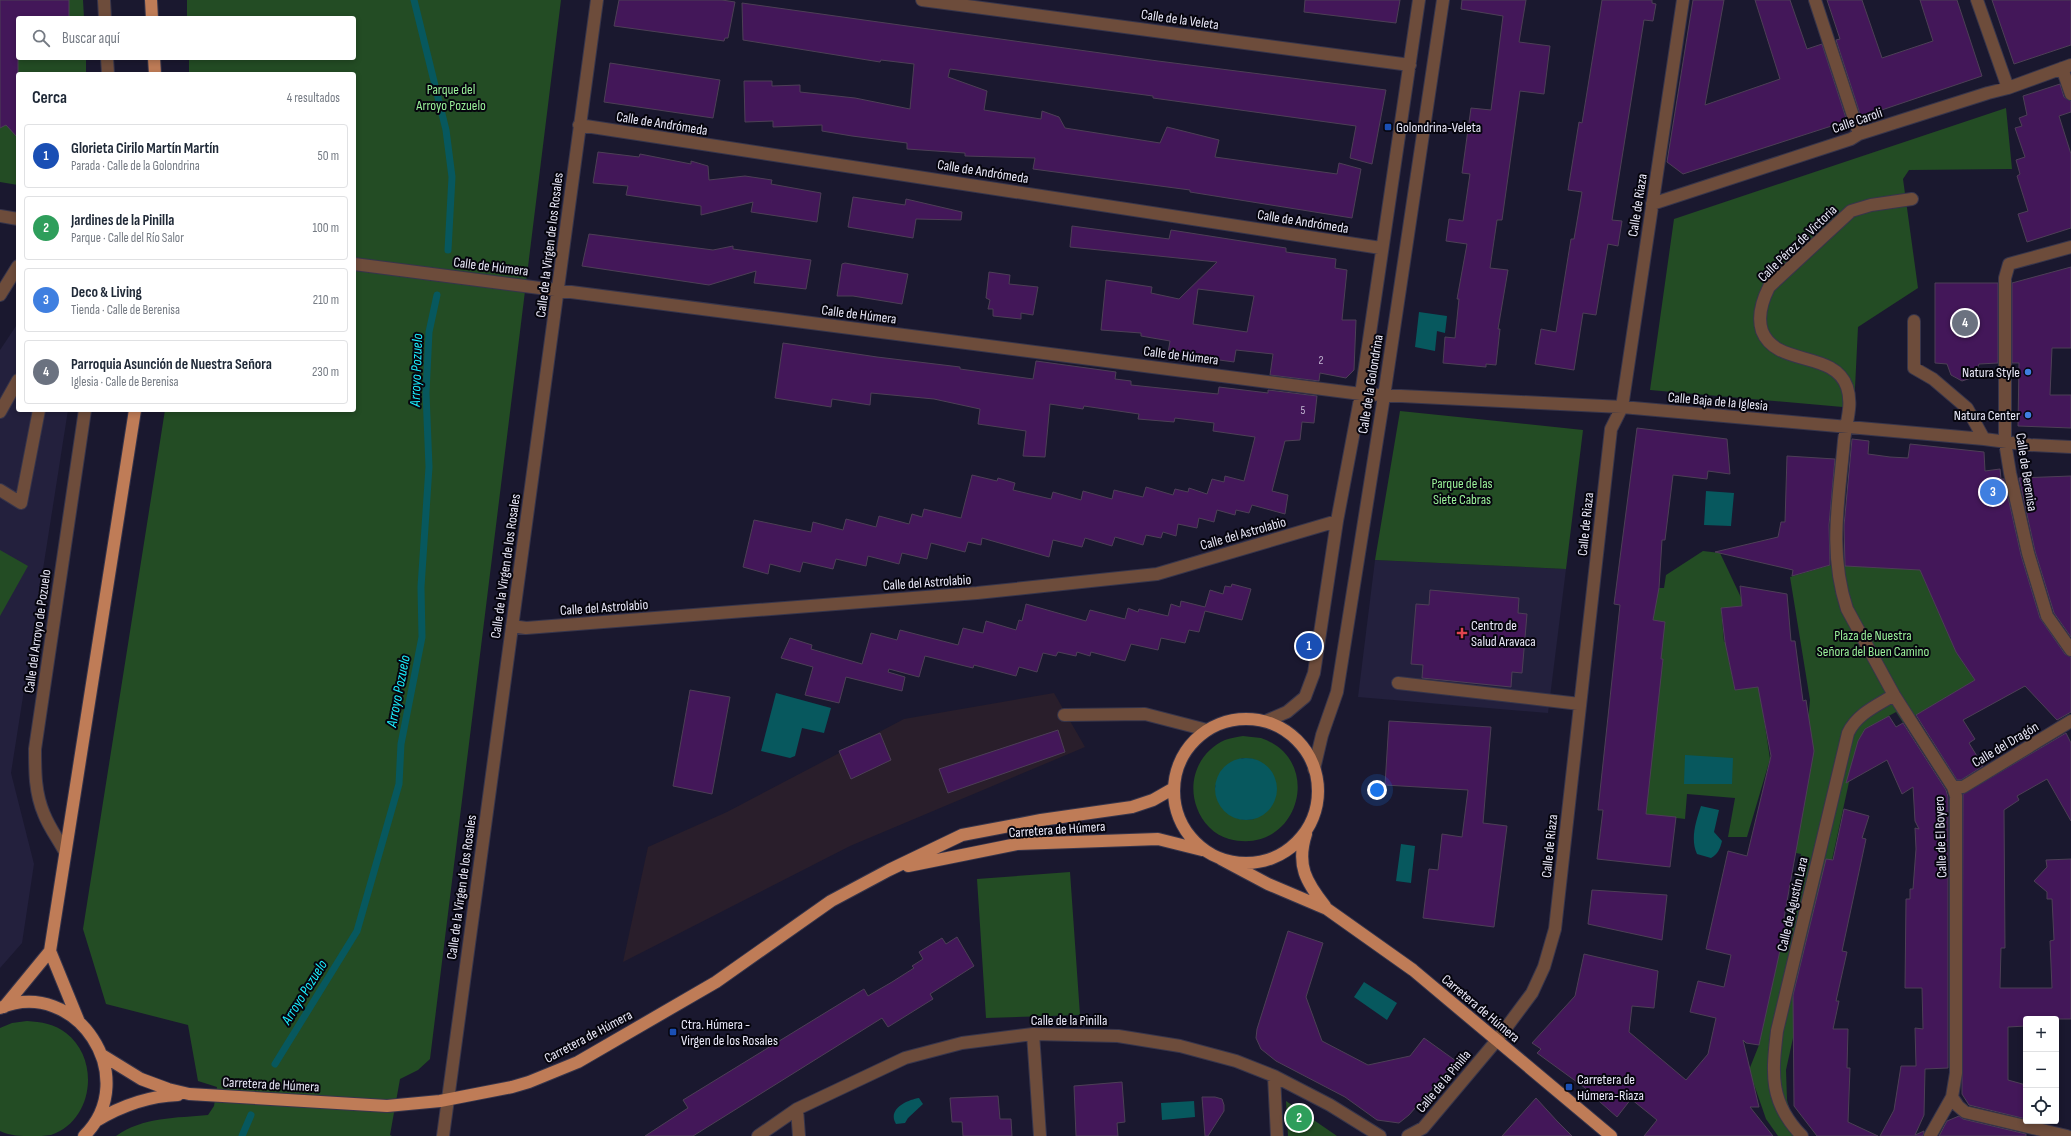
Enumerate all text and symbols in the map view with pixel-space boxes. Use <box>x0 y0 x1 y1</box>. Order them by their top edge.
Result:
street label: Calle de la Veleta <box>1140 6 1220 33</box>
search box <box>16 16 356 60</box>
icon: search <box>30 27 52 49</box>
text: Buscar aquí <box>62 29 120 48</box>
park label: Parque del Arroyo Pozuelo <box>415 81 486 114</box>
text: Cerca <box>32 88 67 108</box>
text: 4 resultados <box>287 90 340 106</box>
street label: Calle Caroli <box>1830 104 1885 137</box>
street label: Calle de Andrómeda <box>615 108 709 139</box>
place label: Golondrina-Veleta <box>1396 119 1481 136</box>
marker: Golondrina-Veleta <box>1383 122 1393 132</box>
text: Glorieta Cirilo Martín Martín <box>71 139 219 158</box>
text: 1 <box>43 148 49 164</box>
text: 50 m <box>318 148 339 164</box>
street label: Calle de Andrómeda <box>936 156 1030 187</box>
text: Parada · Calle de la Golondrina <box>71 158 200 174</box>
street label: Calle de la Virgen de los Rosales <box>532 172 567 319</box>
street label: Calle de Riaza <box>1624 172 1651 238</box>
street label: Calle Pérez de Victoria <box>1754 201 1840 285</box>
street label: Calle de Andrómeda <box>1256 206 1350 237</box>
text: Jardines de la Pinilla <box>71 211 174 230</box>
text: 2 <box>43 220 49 236</box>
text: 100 m <box>312 220 339 236</box>
text: Parque · Calle del Río Salor <box>71 230 184 246</box>
street label: Calle de Húmera <box>452 253 529 280</box>
text: Deco & Living <box>71 283 142 302</box>
text: 3 <box>43 292 49 308</box>
text: 210 m <box>313 292 339 308</box>
street label: Calle de Húmera <box>820 301 897 328</box>
text: Tienda · Calle de Berenisa <box>71 302 180 318</box>
pin: 4 <box>1952 308 1978 338</box>
water label: Arroyo Pozuelo <box>406 333 427 408</box>
street label: Calle de la Golondrina <box>1354 333 1387 435</box>
street label: Calle de Húmera <box>1142 342 1219 369</box>
house number: 2 <box>1319 353 1324 368</box>
text: Parroquia Asunción de Nuestra Señora <box>71 355 272 374</box>
text: 4 <box>43 364 49 380</box>
text: 230 m <box>312 364 339 380</box>
place label: Natura Style <box>1962 364 2020 381</box>
marker: Natura Style <box>2023 367 2033 377</box>
text: Iglesia · Calle de Berenisa <box>71 374 179 390</box>
street label: Calle Baja de la Iglesia <box>1667 389 1769 414</box>
house number: 5 <box>1301 403 1306 418</box>
place label: Natura Center <box>1954 407 2020 424</box>
marker: Natura Center <box>2023 410 2033 420</box>
street label: Calle de Berenisa <box>2012 432 2041 512</box>
park label: Parque de las Siete Cabras <box>1431 475 1493 508</box>
pin: 3 <box>1980 477 2006 507</box>
street label: Calle de Riaza <box>1574 492 1597 557</box>
street label: Calle de la Virgen de los Rosales <box>487 493 524 640</box>
street label: Calle del Astrolabio <box>1198 513 1288 554</box>
street label: Calle del Arroyo de Pozuelo <box>20 568 55 694</box>
street label: Calle del Astrolabio <box>882 571 972 594</box>
street label: Calle del Astrolabio <box>559 596 649 619</box>
place label: Centro de Salud Aravaca <box>1471 617 1536 650</box>
marker: Centro de Salud Aravaca <box>1456 627 1468 639</box>
park label: Plaza de Nuestra Señora del Buen Camino <box>1817 627 1929 660</box>
pin: 1 <box>1296 631 1322 661</box>
water label: Arroyo Pozuelo <box>382 653 415 730</box>
street label: Calle del Dragón <box>1969 718 2042 771</box>
your location <box>1367 780 1387 800</box>
street label: Calle de El Boyero <box>1931 796 1950 878</box>
street label: Calle de la Virgen de los Rosales <box>443 814 480 961</box>
street label: Calle de Riaza <box>1538 814 1561 879</box>
street label: Carretera de Húmera <box>1008 818 1106 841</box>
street label: Calle de Agustín Lara <box>1773 855 1812 953</box>
water label: Arroyo Pozuelo <box>277 956 332 1029</box>
street label: Carretera de Húmera <box>1438 971 1523 1046</box>
street label: Carretera de Húmera <box>541 1006 635 1067</box>
street label: Calle de la Pinilla <box>1031 1012 1107 1029</box>
place label: Ctra. Húmera - Virgen de los Rosales <box>681 1016 778 1049</box>
map controls <box>2023 1016 2059 1124</box>
button: + <box>2023 1016 2059 1052</box>
marker: Ctra. Húmera - Virgen de los Rosales <box>668 1027 678 1037</box>
street label: Calle de la Pinilla <box>1412 1047 1475 1116</box>
button: − <box>2023 1052 2059 1088</box>
place label: Carretera de Húmera-Riaza <box>1577 1071 1644 1104</box>
street label: Carretera de Húmera <box>222 1073 320 1096</box>
marker: Carretera de Húmera-Riaza <box>1564 1082 1574 1092</box>
button: locate <box>2023 1088 2059 1124</box>
pin: 2 <box>1286 1103 1312 1133</box>

